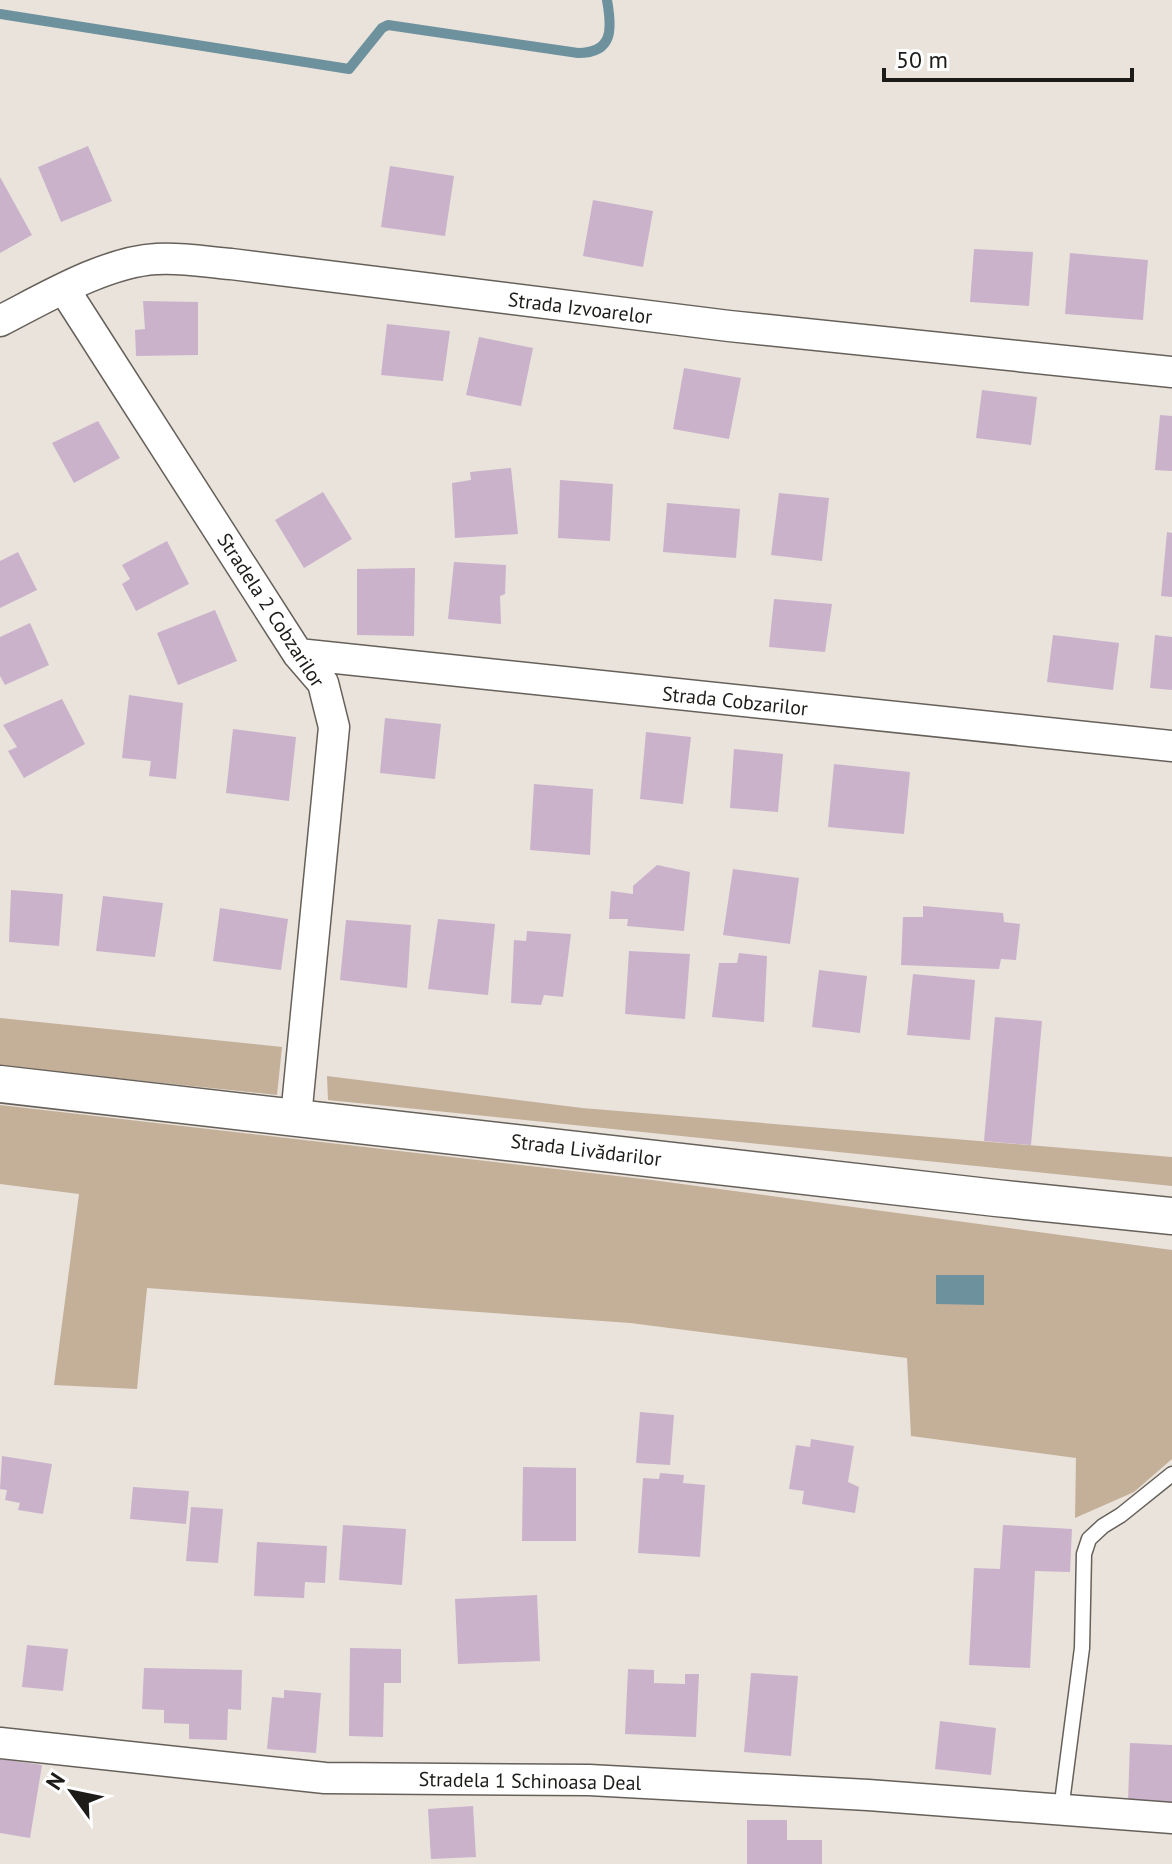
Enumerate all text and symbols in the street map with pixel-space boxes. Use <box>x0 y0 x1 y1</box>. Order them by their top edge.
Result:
scale bar <box>884 32 1132 82</box>
text: 50 m <box>896 44 948 75</box>
street label: Strada Izvoarelor <box>506 286 654 330</box>
street label: Stradela 2 Cobzarilor <box>211 528 331 692</box>
street label: Strada Cobzarilor <box>661 680 809 722</box>
street label: Strada Livădarilor <box>509 1128 663 1172</box>
north arrow <box>32 1752 112 1832</box>
street label: Stradela 1 Schinoasa Deal <box>418 1766 642 1796</box>
text: N <box>40 1767 71 1795</box>

